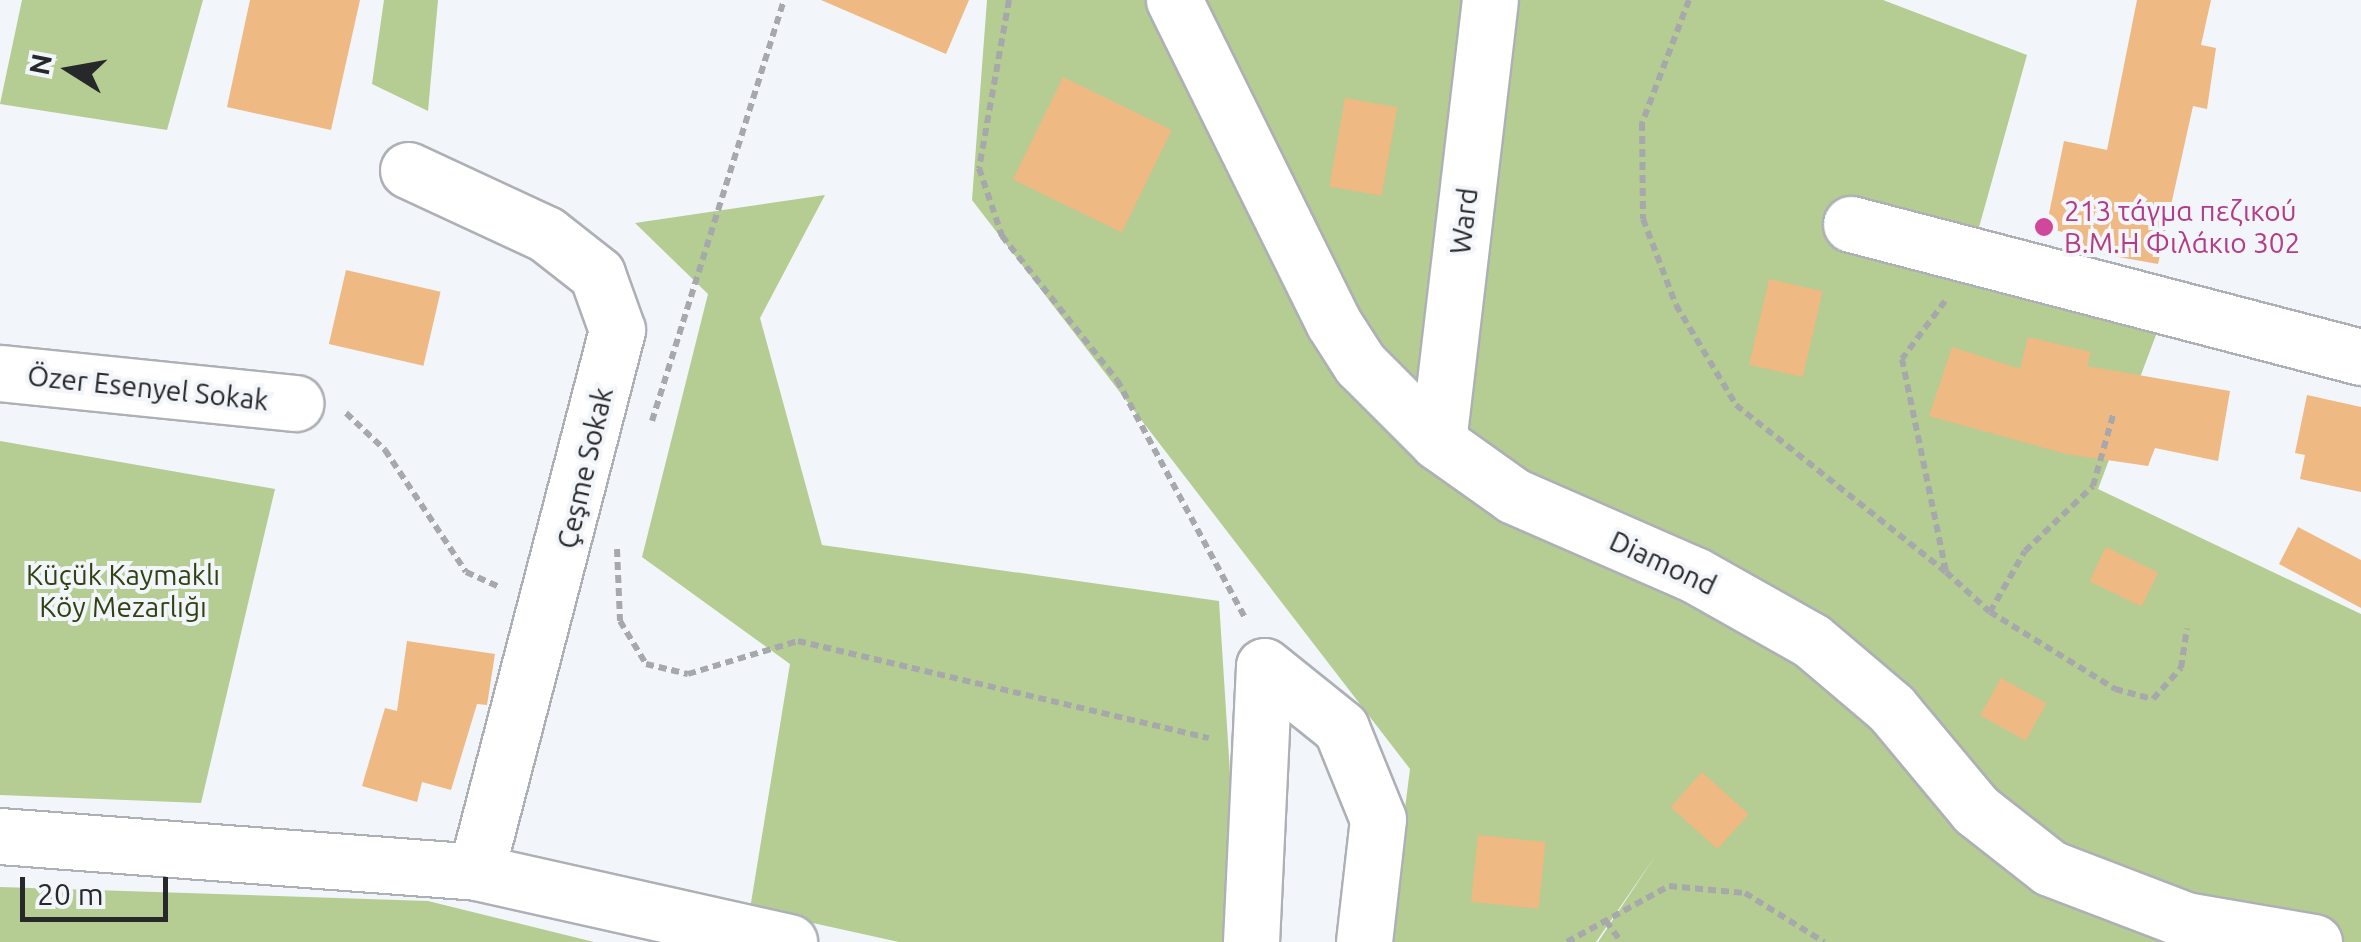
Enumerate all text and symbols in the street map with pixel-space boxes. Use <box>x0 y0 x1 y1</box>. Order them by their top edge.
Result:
north arrow <box>20 20 120 120</box>
text: N <box>23 51 57 77</box>
street label: Ward <box>1443 186 1485 256</box>
place label: 213 τάγμα πεζικού B.M.H Φιλάκιο 302 <box>2064 194 2300 260</box>
marker: 213 τάγμα πεζικού B.M.H Φιλάκιο 302 <box>2033 216 2055 238</box>
street label: Özer Esenyel Sokak <box>26 359 270 417</box>
street label: Çeşme Sokak <box>550 384 620 552</box>
street label: Diamond <box>1604 524 1722 602</box>
park label: Küçük Kaymaklı Köy Mezarlığı <box>26 558 220 624</box>
scale bar <box>25 857 172 919</box>
text: 20 m <box>37 877 104 911</box>

